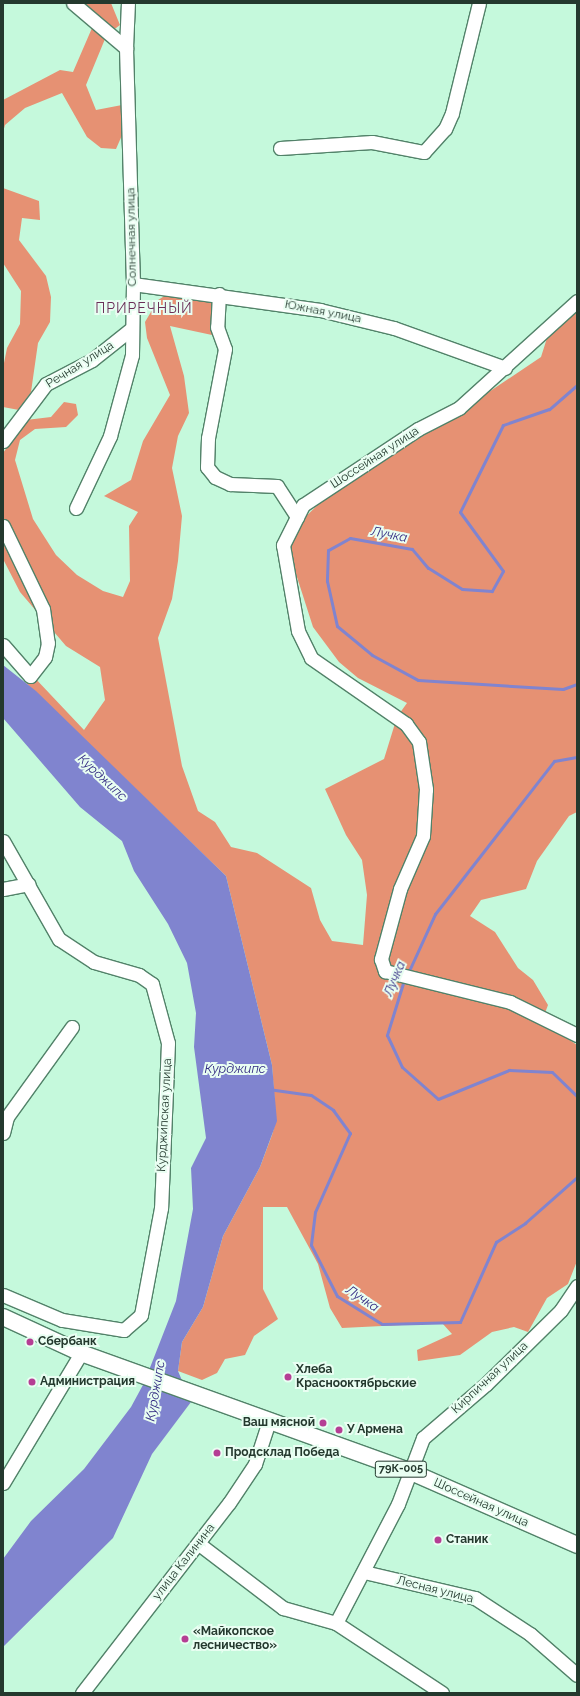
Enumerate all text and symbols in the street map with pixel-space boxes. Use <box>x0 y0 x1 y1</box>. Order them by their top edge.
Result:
street label: Солнечная улица <box>124 187 140 287</box>
street label: Южная улица <box>283 297 363 327</box>
district label: ПРИРЕЧНЫЙ <box>95 300 193 316</box>
street label: Речная улица <box>43 338 117 392</box>
street label: Шоссейная улица <box>328 424 422 492</box>
water label: Лучка <box>369 524 409 546</box>
water label: Курджипс <box>74 751 130 805</box>
water label: Лучка <box>381 959 409 999</box>
street label: Курджипская улица <box>155 1058 175 1172</box>
water label: Курджипс <box>204 1061 266 1077</box>
water label: Лучка <box>342 1282 382 1316</box>
place label: Сбербанк <box>38 1335 97 1349</box>
marker: Сбербанк <box>25 1337 35 1347</box>
street label: Кирпичная улица <box>449 1339 531 1417</box>
water label: Курджипс <box>143 1360 169 1422</box>
place label: Хлеба Краснооктябрьские <box>296 1363 416 1391</box>
marker: Хлеба Краснооктябрьские <box>283 1372 293 1382</box>
place label: Администрация <box>40 1375 135 1389</box>
marker: Администрация <box>27 1377 37 1387</box>
place label: Ваш мясной <box>243 1416 315 1430</box>
marker: Ваш мясной <box>318 1418 328 1428</box>
place label: У Армена <box>347 1423 403 1437</box>
marker: У Армена <box>334 1425 344 1435</box>
place label: Продсклад Победа <box>225 1446 339 1460</box>
marker: Продсклад Победа <box>212 1448 222 1458</box>
road number: 79К-005 <box>374 1460 428 1478</box>
street label: Шоссейная улица <box>431 1476 531 1530</box>
street label: улица Калинина <box>150 1521 218 1603</box>
place label: Станик <box>446 1533 488 1547</box>
marker: Станик <box>433 1535 443 1545</box>
street label: Лесная улица <box>395 1573 475 1607</box>
place label: «Майкопское лесничество» <box>193 1625 277 1653</box>
marker: «Майкопское лесничество» <box>180 1634 190 1644</box>

